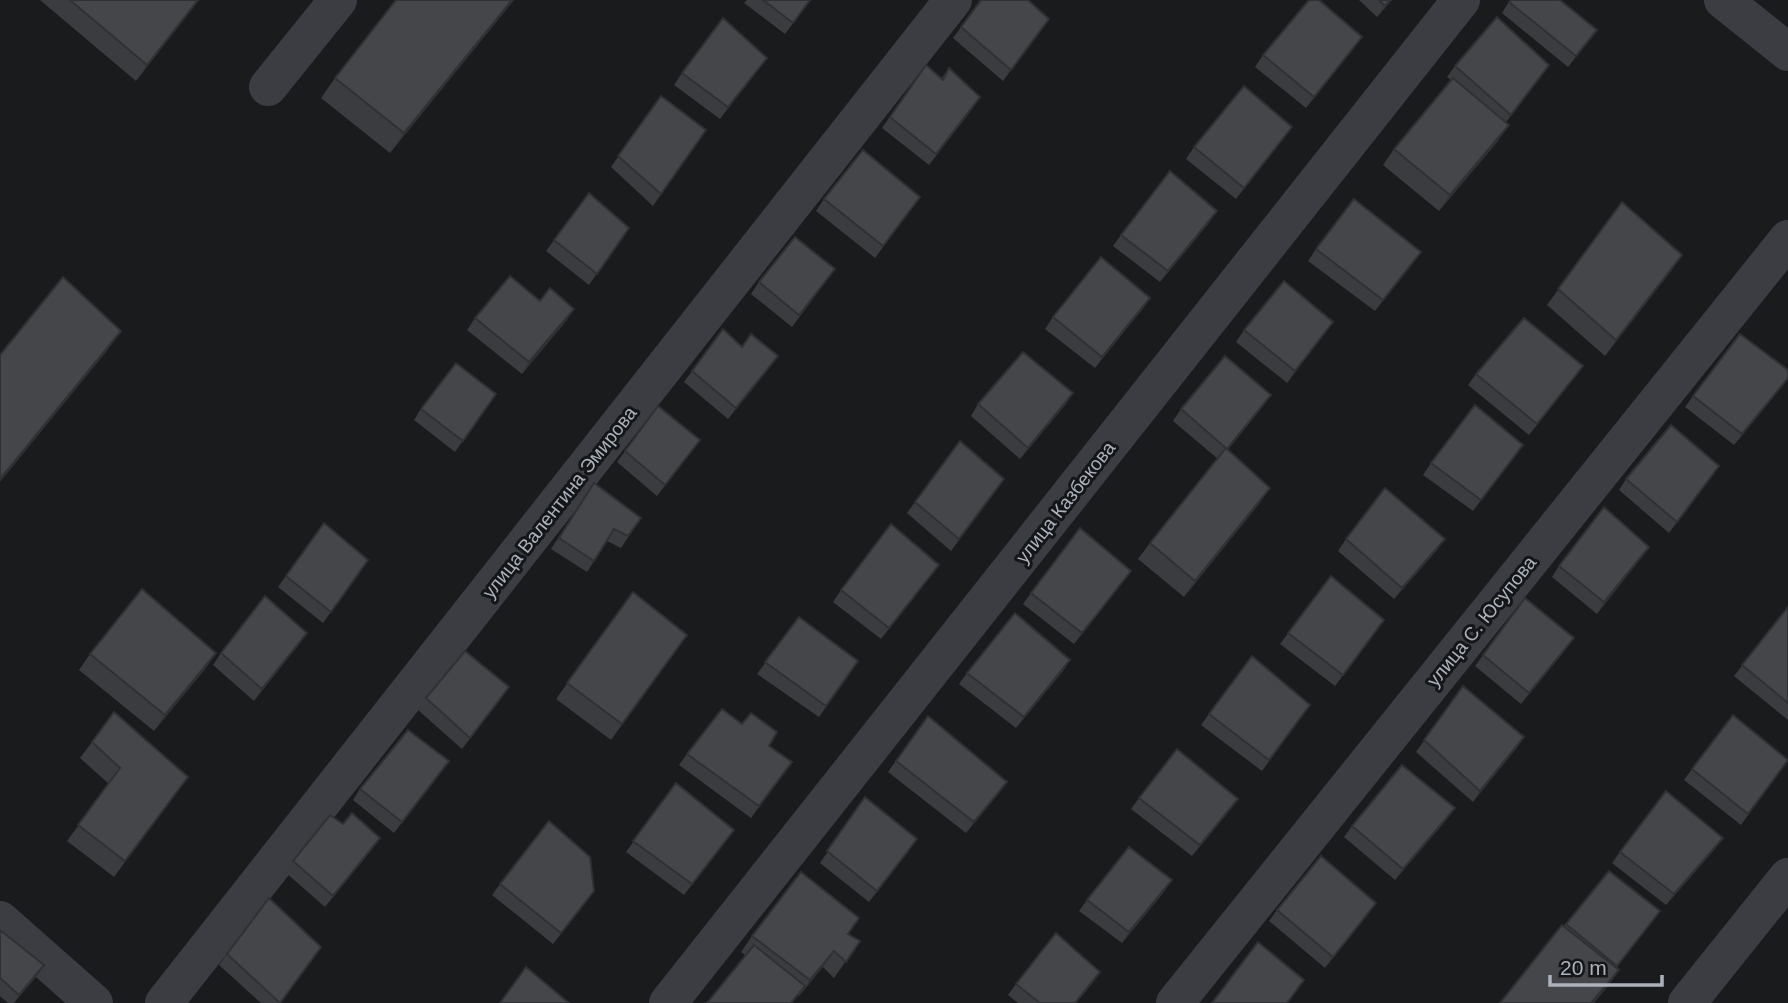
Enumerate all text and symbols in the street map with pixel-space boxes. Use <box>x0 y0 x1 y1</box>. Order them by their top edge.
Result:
street label: улица Валентина Эмирова <box>478 402 641 602</box>
street label: улица Казбекова <box>1011 437 1120 567</box>
street label: улица С. Юсупова <box>1422 552 1541 691</box>
scale bar <box>1550 944 1662 988</box>
text: 20 m <box>1560 956 1607 979</box>

